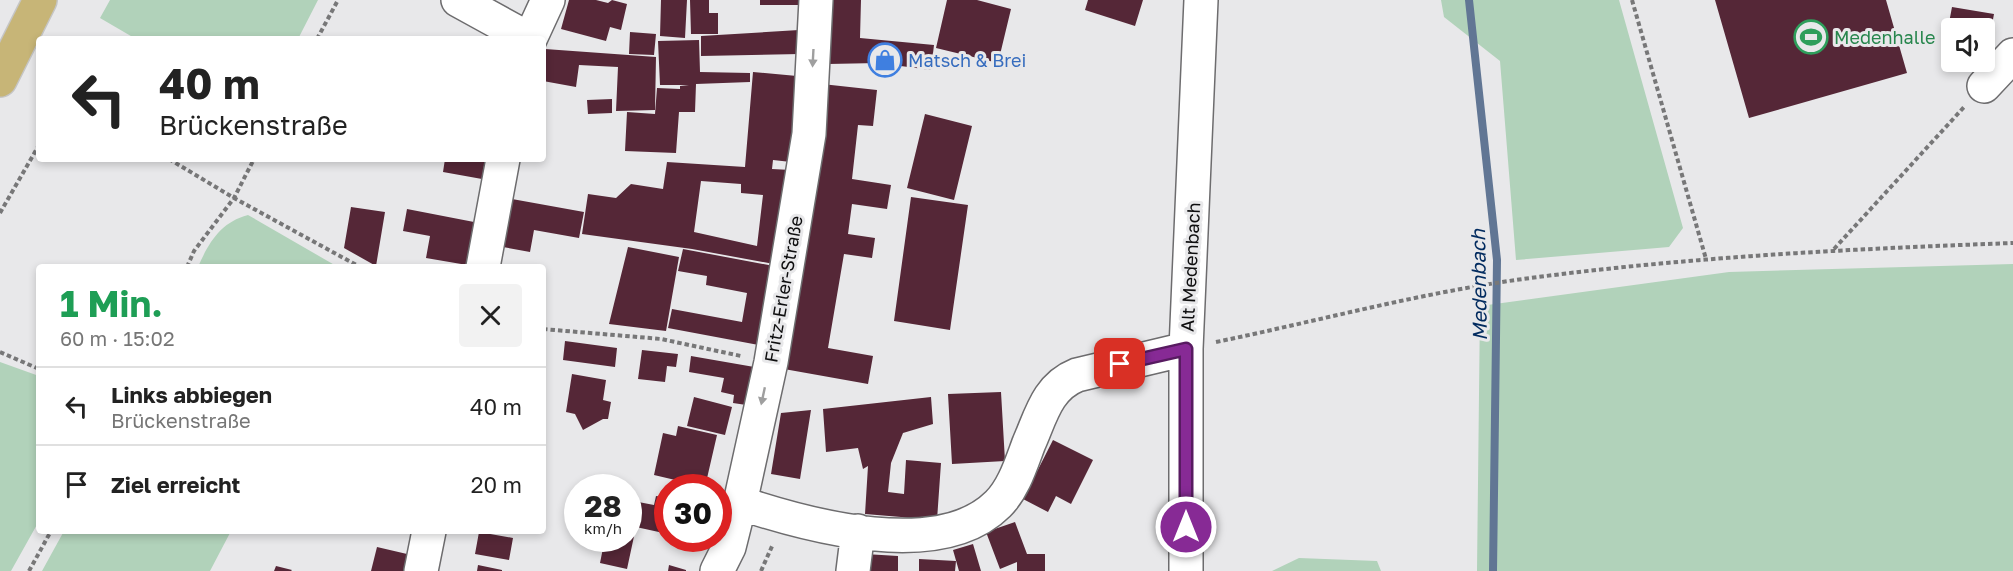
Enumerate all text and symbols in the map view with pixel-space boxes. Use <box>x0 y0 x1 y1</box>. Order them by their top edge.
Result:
map controls <box>1941 18 1995 72</box>
button: sound <box>1941 18 1995 72</box>
sports icon: Medenhalle <box>1793 19 1829 55</box>
place label: Medenhalle <box>1834 26 1936 48</box>
shop icon: Matsch & Brei <box>867 42 903 78</box>
one-way arrow <box>808 49 818 68</box>
place label: Matsch & Brei <box>908 49 1026 71</box>
text: 40 m <box>159 58 260 108</box>
icon: left <box>60 60 138 138</box>
text: Brückenstraße <box>159 109 348 141</box>
street label: Alt Medenbach <box>1176 202 1204 332</box>
street label: Fritz-Erler-Straße <box>759 214 807 364</box>
water label: Medenbach <box>1465 228 1491 341</box>
text: 1 Min. <box>60 282 163 325</box>
button: close <box>459 284 522 347</box>
text: 60 m · 15:02 <box>60 326 175 350</box>
pin <box>1094 338 1145 389</box>
icon: arrive <box>1103 347 1136 380</box>
text: Links abbiegen <box>111 381 272 408</box>
one-way arrow <box>758 387 768 406</box>
icon: left <box>60 390 93 423</box>
text: 40 m <box>470 393 522 420</box>
text: Brückenstraße <box>111 408 251 432</box>
icon: arrive <box>60 468 93 501</box>
text: Ziel erreicht <box>111 471 240 498</box>
text: 20 m <box>471 471 522 498</box>
speed limit sign: 30 <box>654 474 732 552</box>
text: 28 <box>584 488 622 524</box>
position arrow <box>1154 495 1218 559</box>
text: km/h <box>584 519 622 537</box>

